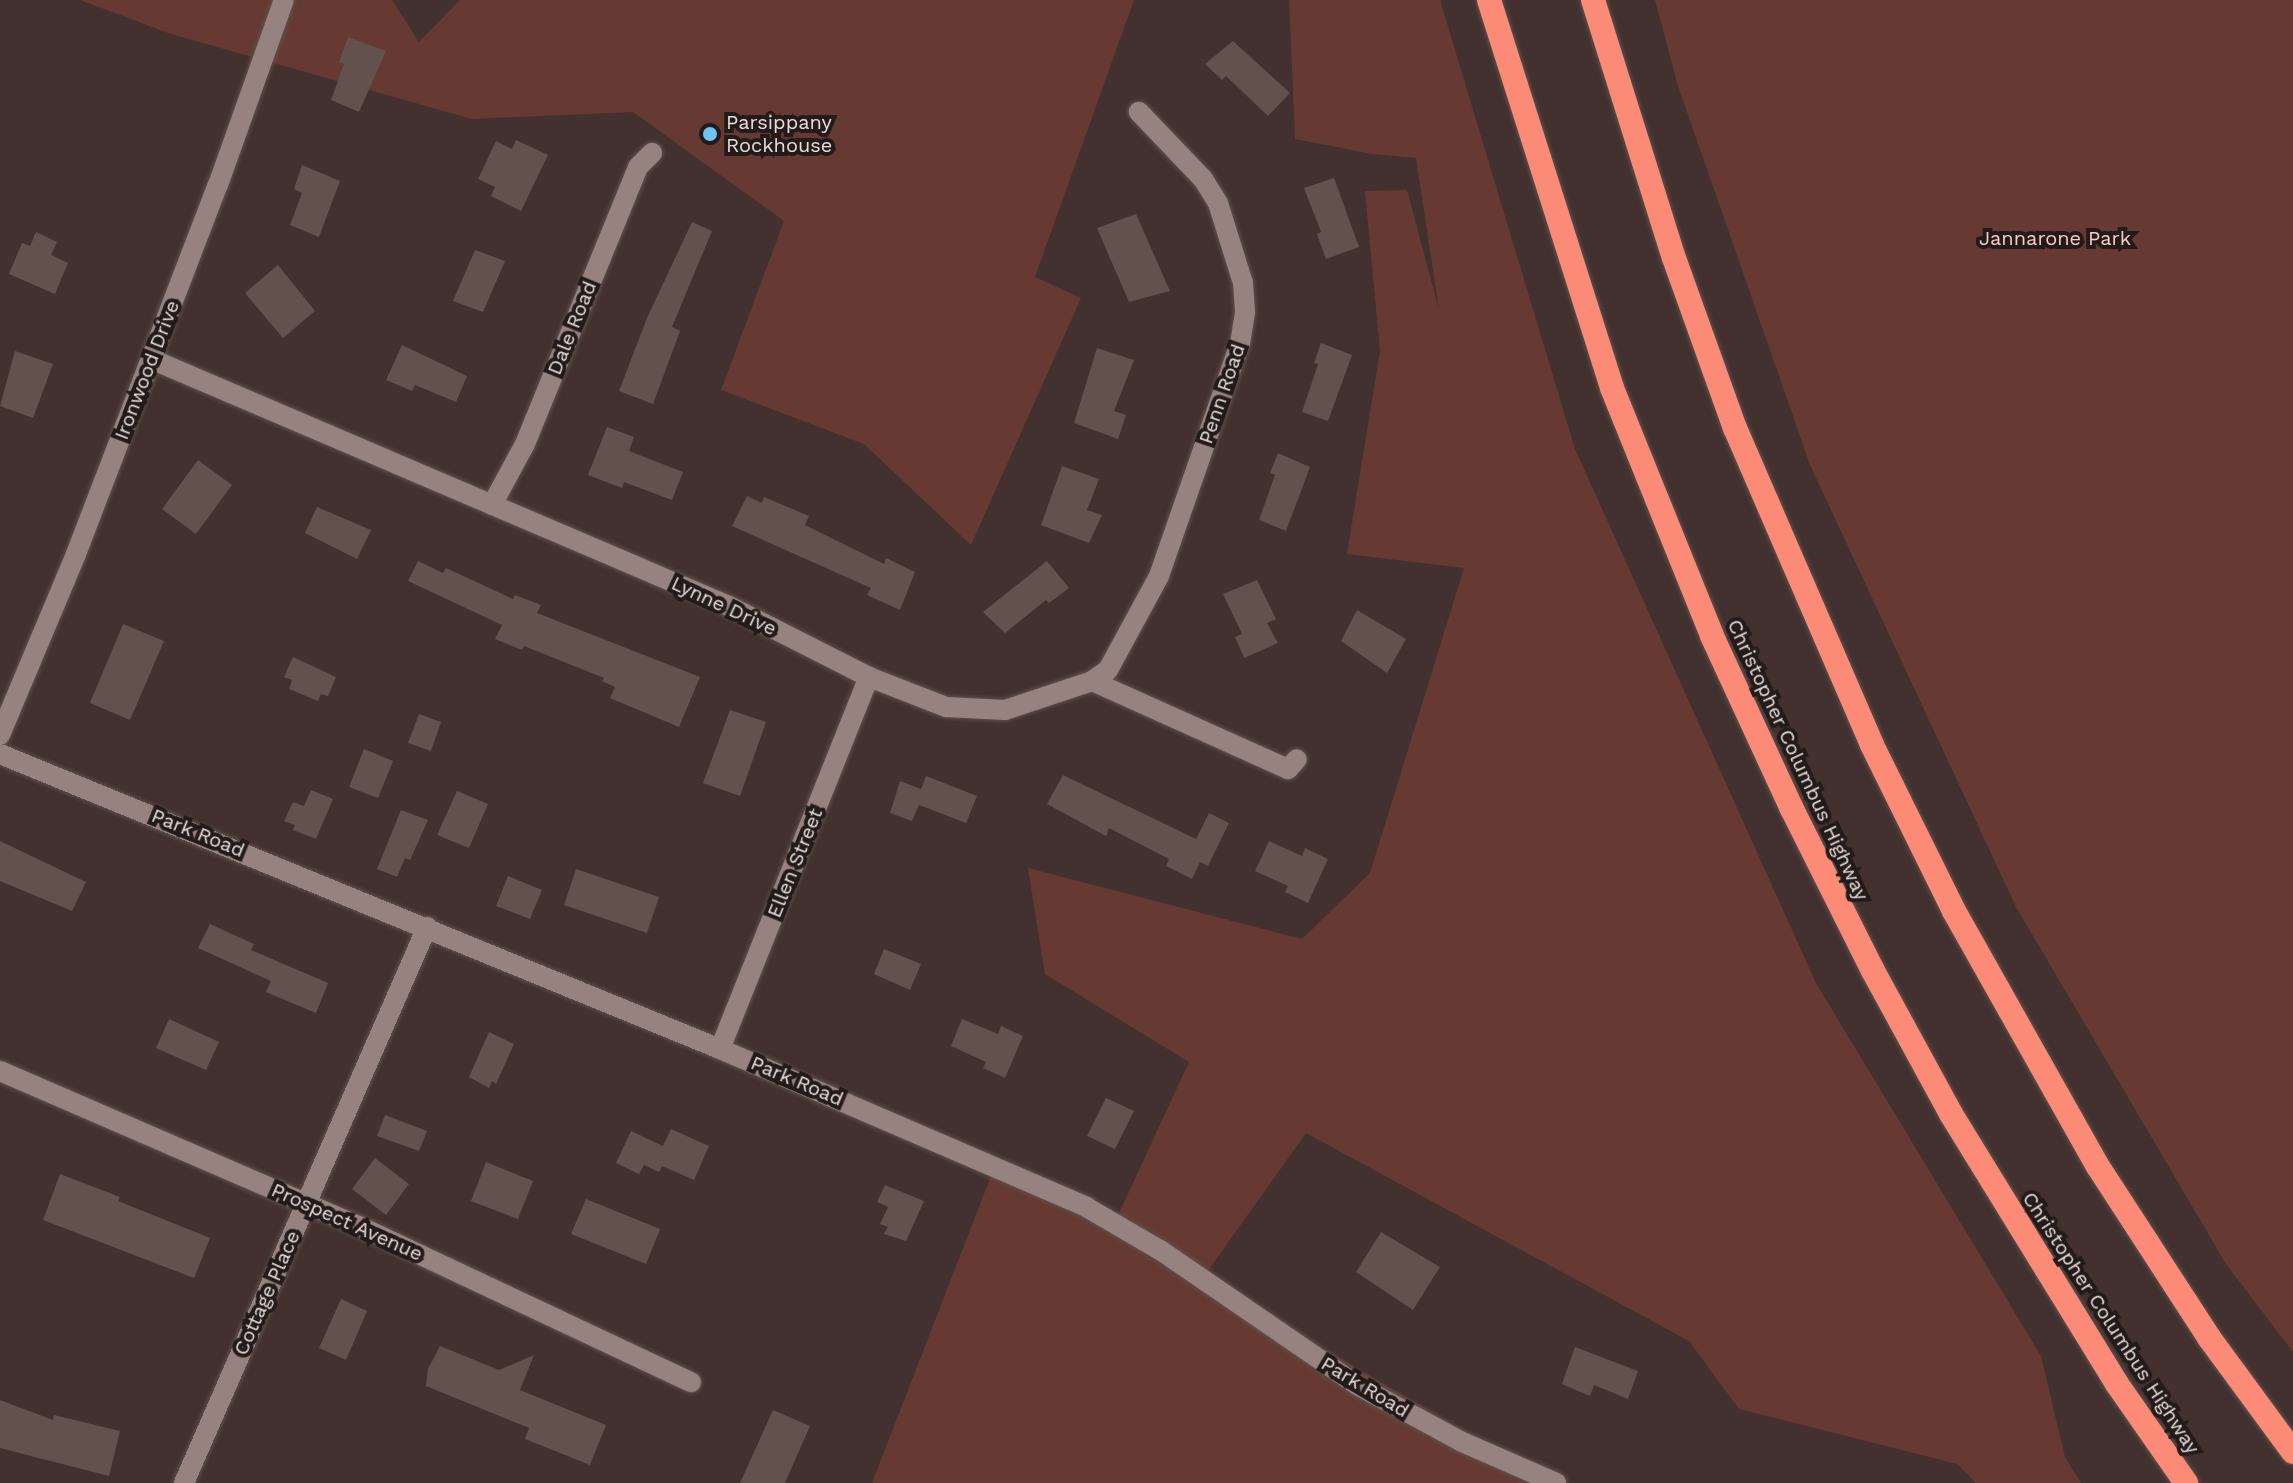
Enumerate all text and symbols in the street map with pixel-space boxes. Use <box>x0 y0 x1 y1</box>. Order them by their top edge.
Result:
place label: Parsippany Rockhouse <box>726 110 832 157</box>
marker: Parsippany Rockhouse <box>701 125 719 143</box>
park label: Jannarone Park <box>1979 226 2131 250</box>
street label: Dale Road <box>542 278 602 378</box>
street label: Ironwood Drive <box>109 297 185 443</box>
street label: Penn Road <box>1194 341 1250 447</box>
street label: Lynne Drive <box>668 571 780 641</box>
street label: Christopher Columbus Highway <box>1722 615 1874 905</box>
street label: Park Road <box>148 803 248 863</box>
street label: Ellen Street <box>762 805 828 921</box>
street label: Park Road <box>747 1051 847 1111</box>
street label: Prospect Avenue <box>267 1178 427 1266</box>
street label: Christopher Columbus Highway <box>2017 1187 2205 1459</box>
street label: Cottage Place <box>229 1227 305 1359</box>
street label: Park Road <box>1317 1351 1413 1423</box>

